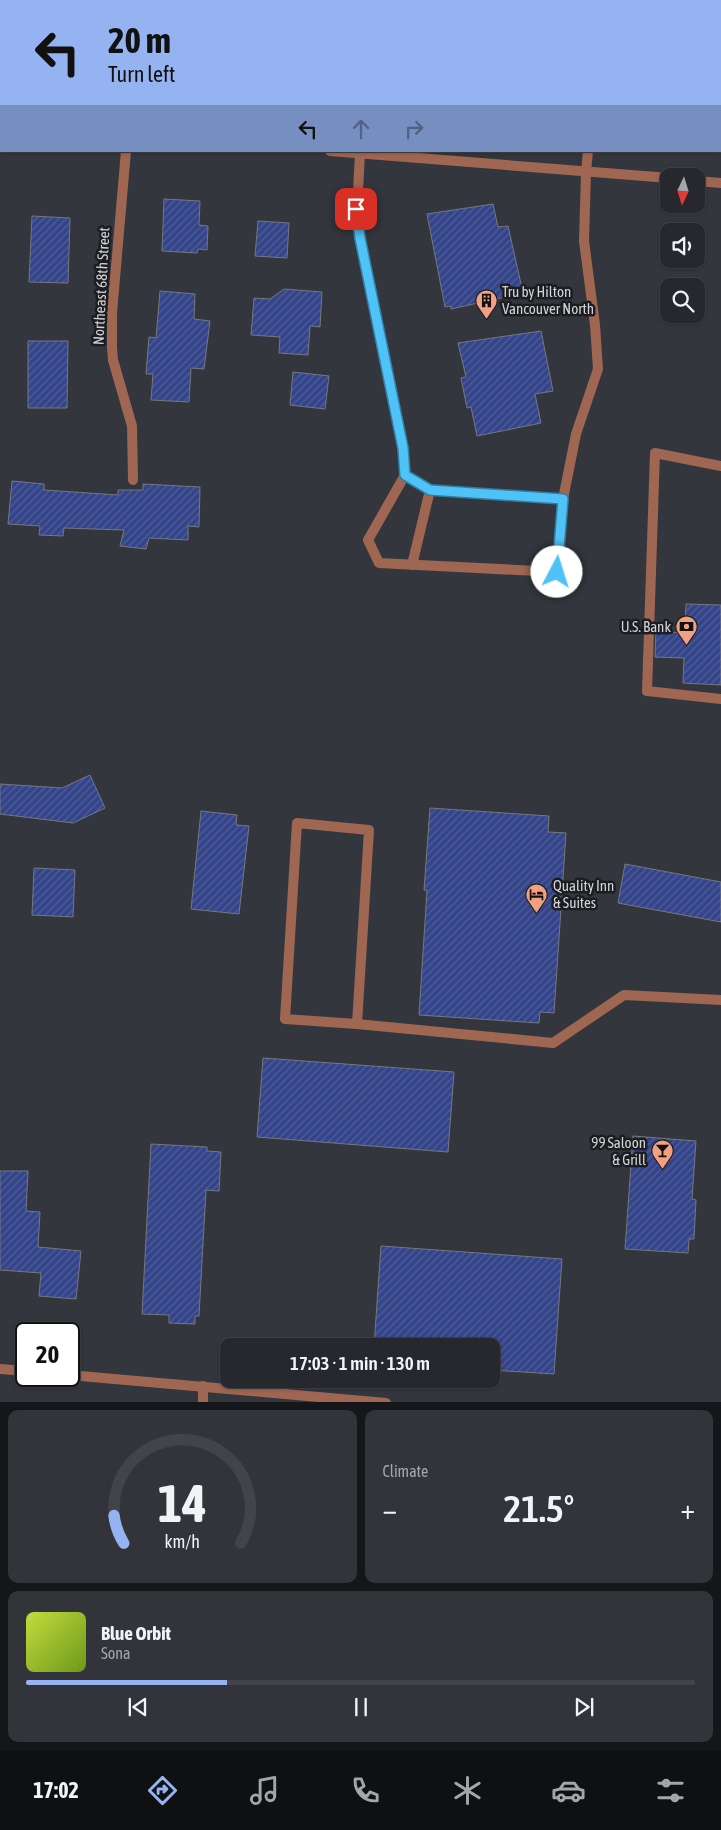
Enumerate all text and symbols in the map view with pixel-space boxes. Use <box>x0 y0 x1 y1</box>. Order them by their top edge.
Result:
icon: left <box>25 20 90 85</box>
text: 20 m <box>108 20 171 60</box>
text: Turn left <box>108 61 175 87</box>
icon: left <box>294 115 322 143</box>
icon: ahead <box>347 115 375 143</box>
icon: right <box>400 115 428 143</box>
north arrow <box>660 168 705 212</box>
map controls <box>660 168 705 323</box>
pin <box>335 188 377 230</box>
icon: arrive <box>342 195 370 223</box>
button: sound <box>660 223 705 268</box>
street label: Northeast 68th Street <box>89 227 113 345</box>
button: search <box>660 278 705 323</box>
place label: Tru by Hilton Vancouver North <box>502 283 594 317</box>
building icon: Tru by Hilton Vancouver North <box>474 288 498 319</box>
position arrow <box>530 545 582 597</box>
bank icon: U.S. Bank <box>675 614 699 645</box>
place label: U.S. Bank <box>621 618 671 635</box>
place label: Quality Inn & Suites <box>553 877 614 911</box>
hotel icon: Quality Inn & Suites <box>525 882 549 913</box>
place label: 99 Saloon & Grill <box>591 1134 646 1168</box>
bar icon: 99 Saloon & Grill <box>650 1139 674 1170</box>
speed limit sign: 20 <box>15 1322 80 1387</box>
text: 17:03 · 1 min · 130 m <box>290 1352 430 1374</box>
text: Climate <box>383 1462 428 1480</box>
text: 14 <box>158 1473 207 1533</box>
text: 21.5° <box>503 1487 574 1530</box>
text: − <box>383 1493 397 1525</box>
text: + <box>680 1493 695 1525</box>
text: km/h <box>165 1531 200 1552</box>
text: Blue Orbit <box>101 1622 171 1644</box>
text: Sona <box>101 1644 130 1662</box>
icon: previous <box>124 1693 152 1721</box>
icon: pause <box>347 1693 375 1721</box>
icon: next <box>570 1693 598 1721</box>
icon: directions <box>145 1773 180 1808</box>
icon: music <box>247 1773 282 1808</box>
icon: phone <box>348 1773 383 1808</box>
icon: climate <box>450 1773 485 1808</box>
icon: car <box>551 1773 586 1808</box>
icon: filters <box>653 1773 688 1808</box>
text: 17:02 <box>33 1777 79 1803</box>

